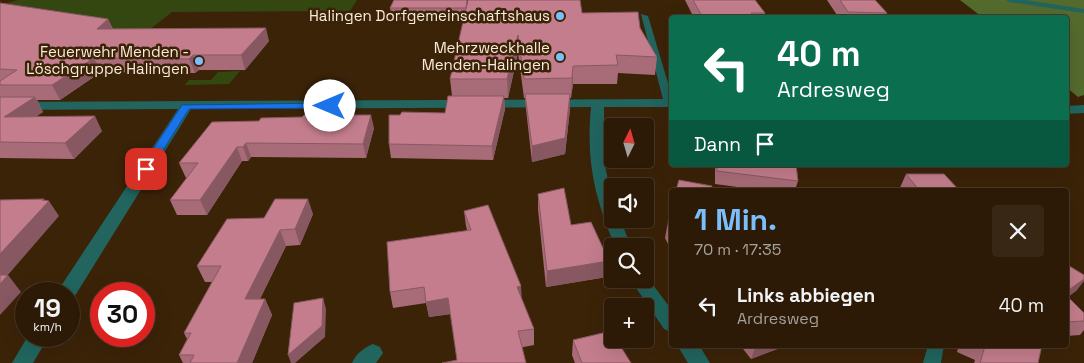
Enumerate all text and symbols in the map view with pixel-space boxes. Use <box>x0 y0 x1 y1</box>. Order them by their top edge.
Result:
place label: Halingen Dorfgemeinschaftshaus <box>309 6 550 25</box>
marker: Halingen Dorfgemeinschaftshaus <box>554 10 566 22</box>
text: 40 m <box>777 32 861 76</box>
icon: left <box>694 35 759 100</box>
place label: Mehrzweckhalle Menden-Halingen <box>422 38 550 74</box>
place label: Feuerwehr Menden - Löschgruppe Halingen <box>26 42 189 78</box>
marker: Mehrzweckhalle Menden-Halingen <box>554 51 566 63</box>
marker: Feuerwehr Menden - Löschgruppe Halingen <box>193 55 205 67</box>
text: Ardresweg <box>777 75 890 103</box>
position arrow <box>303 79 355 131</box>
north arrow <box>604 118 654 168</box>
map controls <box>604 118 654 348</box>
icon: arrive <box>751 130 779 158</box>
text: Dann <box>694 132 741 157</box>
pin <box>125 148 167 190</box>
icon: arrive <box>132 155 160 183</box>
button: sound <box>604 178 654 228</box>
text: 1 Min. <box>694 200 777 239</box>
button: close <box>992 205 1044 257</box>
button: search <box>604 238 654 288</box>
text: 70 m · 17:35 <box>694 239 781 260</box>
speed limit sign: 30 <box>90 282 155 347</box>
text: Links abbiegen <box>737 283 875 308</box>
text: 19 <box>34 292 61 324</box>
icon: left <box>694 292 722 320</box>
text: 40 m <box>999 293 1044 318</box>
button: + <box>604 298 654 348</box>
text: Ardresweg <box>737 308 819 329</box>
text: km/h <box>33 319 62 335</box>

